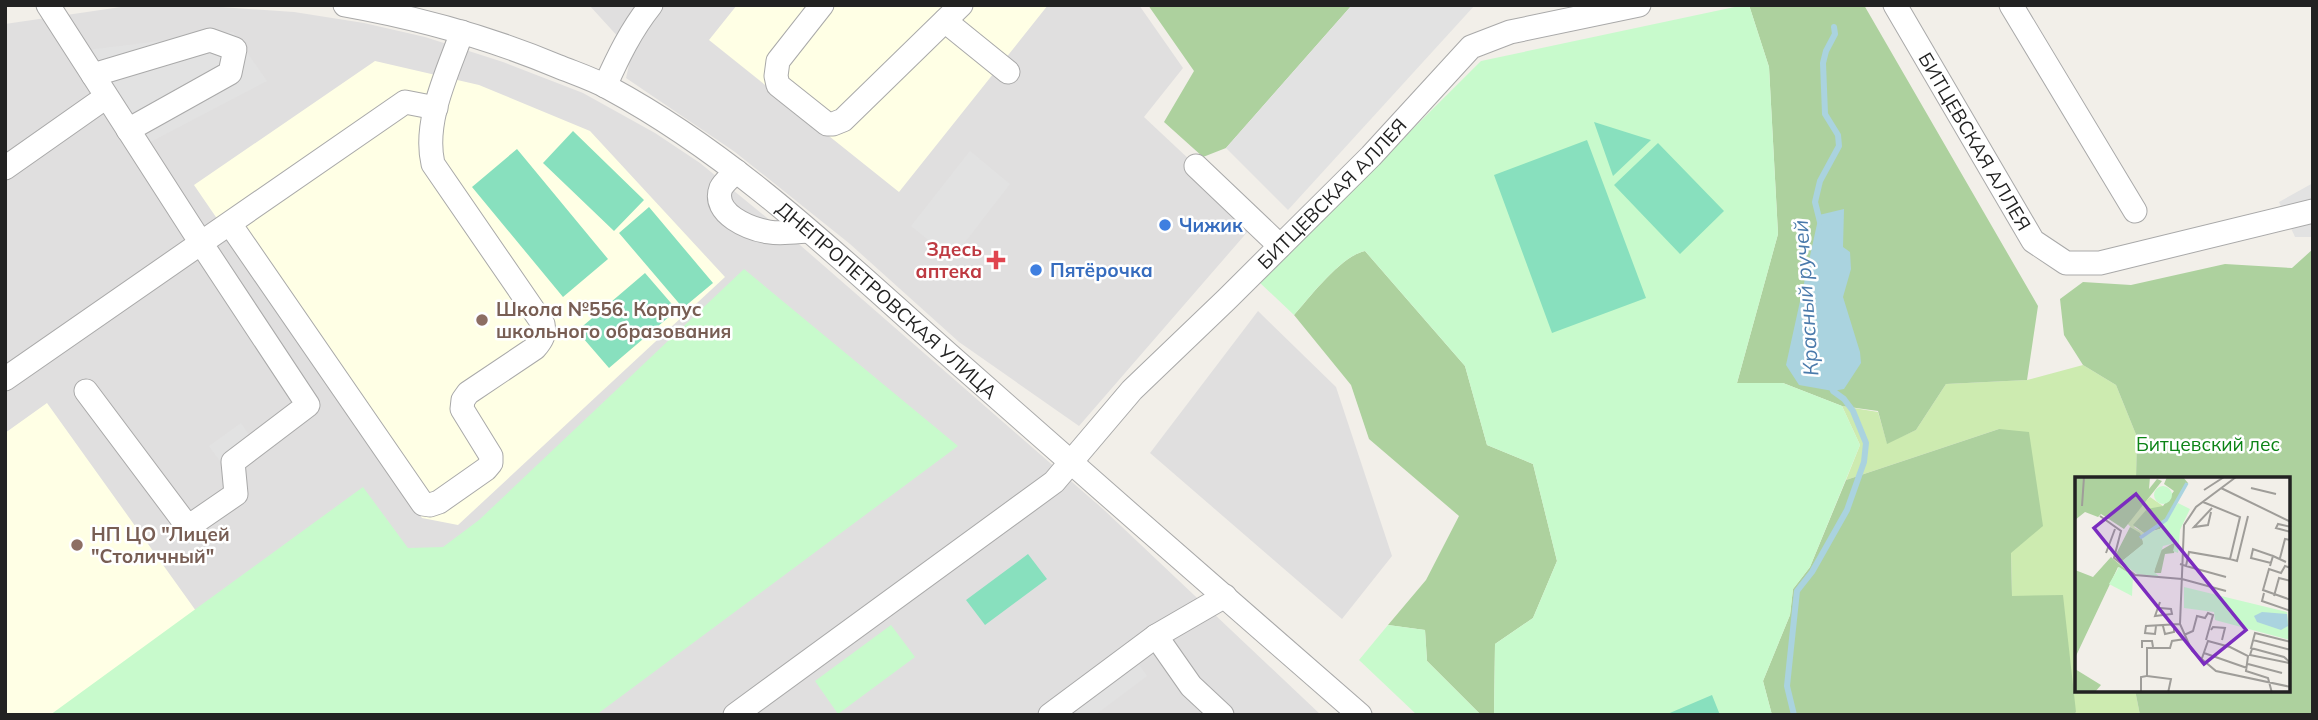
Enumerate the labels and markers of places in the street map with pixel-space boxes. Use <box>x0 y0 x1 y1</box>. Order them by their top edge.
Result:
place label: Чижик <box>1179 213 1243 237</box>
marker: Чижик <box>1157 217 1173 233</box>
place label: Здесь аптека <box>916 237 982 283</box>
marker: Здесь аптека <box>988 252 1004 268</box>
place label: Пятёрочка <box>1050 258 1153 282</box>
marker: Пятёрочка <box>1028 262 1044 278</box>
place label: Школа №556. Корпус школьного образования <box>496 297 731 343</box>
marker: Школа №556. Корпус школьного образования <box>474 312 490 328</box>
place label: НП ЦО "Лицей "Столичный" <box>91 522 230 568</box>
marker: НП ЦО "Лицей "Столичный" <box>69 537 85 553</box>

